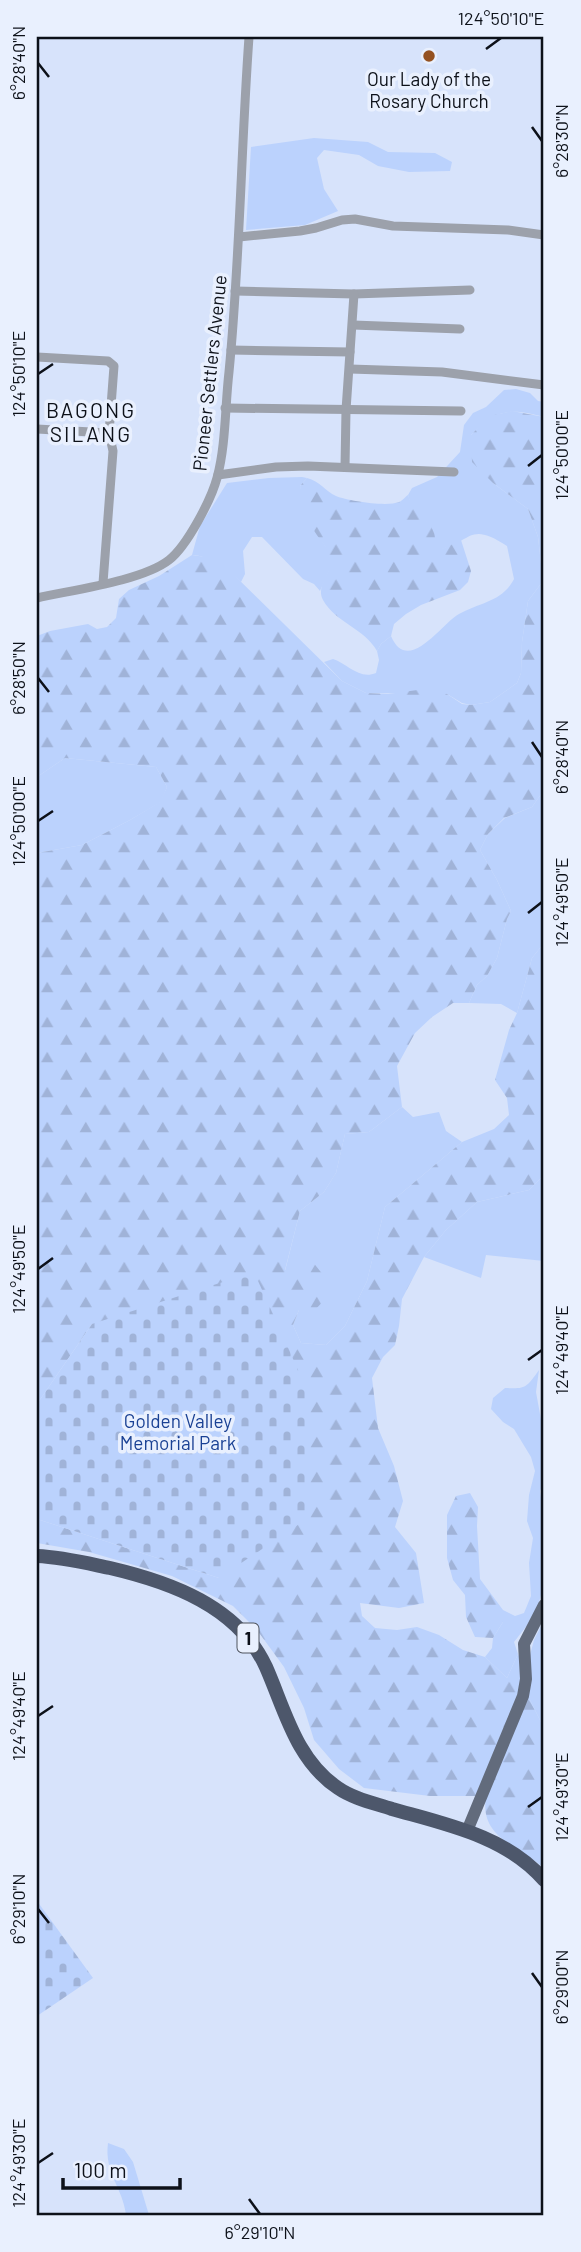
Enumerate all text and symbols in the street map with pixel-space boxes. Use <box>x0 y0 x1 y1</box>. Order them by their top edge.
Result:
text: 124°50'10"E <box>458 7 544 29</box>
text: 6°28'40"N <box>7 26 29 100</box>
marker: Our Lady of the Rosary Church <box>421 48 437 64</box>
place label: Our Lady of the Rosary Church <box>367 67 491 112</box>
text: 6°28'30"N <box>550 104 572 178</box>
street label: Pioneer Settlers Avenue <box>187 274 231 472</box>
text: 124°50'10"E <box>7 331 29 417</box>
district label: BAGONG SILANG <box>46 397 136 446</box>
text: 124°50'00"E <box>550 410 572 500</box>
text: 6°28'50"N <box>7 641 29 715</box>
text: 6°28'40"N <box>550 720 572 794</box>
text: 124°50'00"E <box>7 776 29 866</box>
text: 124°49'50"E <box>550 857 572 947</box>
text: 124°49'50"E <box>7 1224 29 1314</box>
text: 124°49'40"E <box>550 1305 572 1395</box>
park label: Golden Valley Memorial Park <box>120 1409 236 1454</box>
road number: 1 <box>238 1624 258 1652</box>
text: 124°49'40"E <box>7 1671 29 1761</box>
text: 124°49'30"E <box>550 1752 572 1842</box>
text: 6°29'10"N <box>7 1874 29 1944</box>
text: 6°29'00"N <box>550 1950 572 2024</box>
text: 124°49'30"E <box>7 2118 29 2208</box>
scale bar <box>63 2147 180 2191</box>
text: 100 m <box>74 2157 127 2182</box>
text: 6°29'10"N <box>225 2221 295 2243</box>

